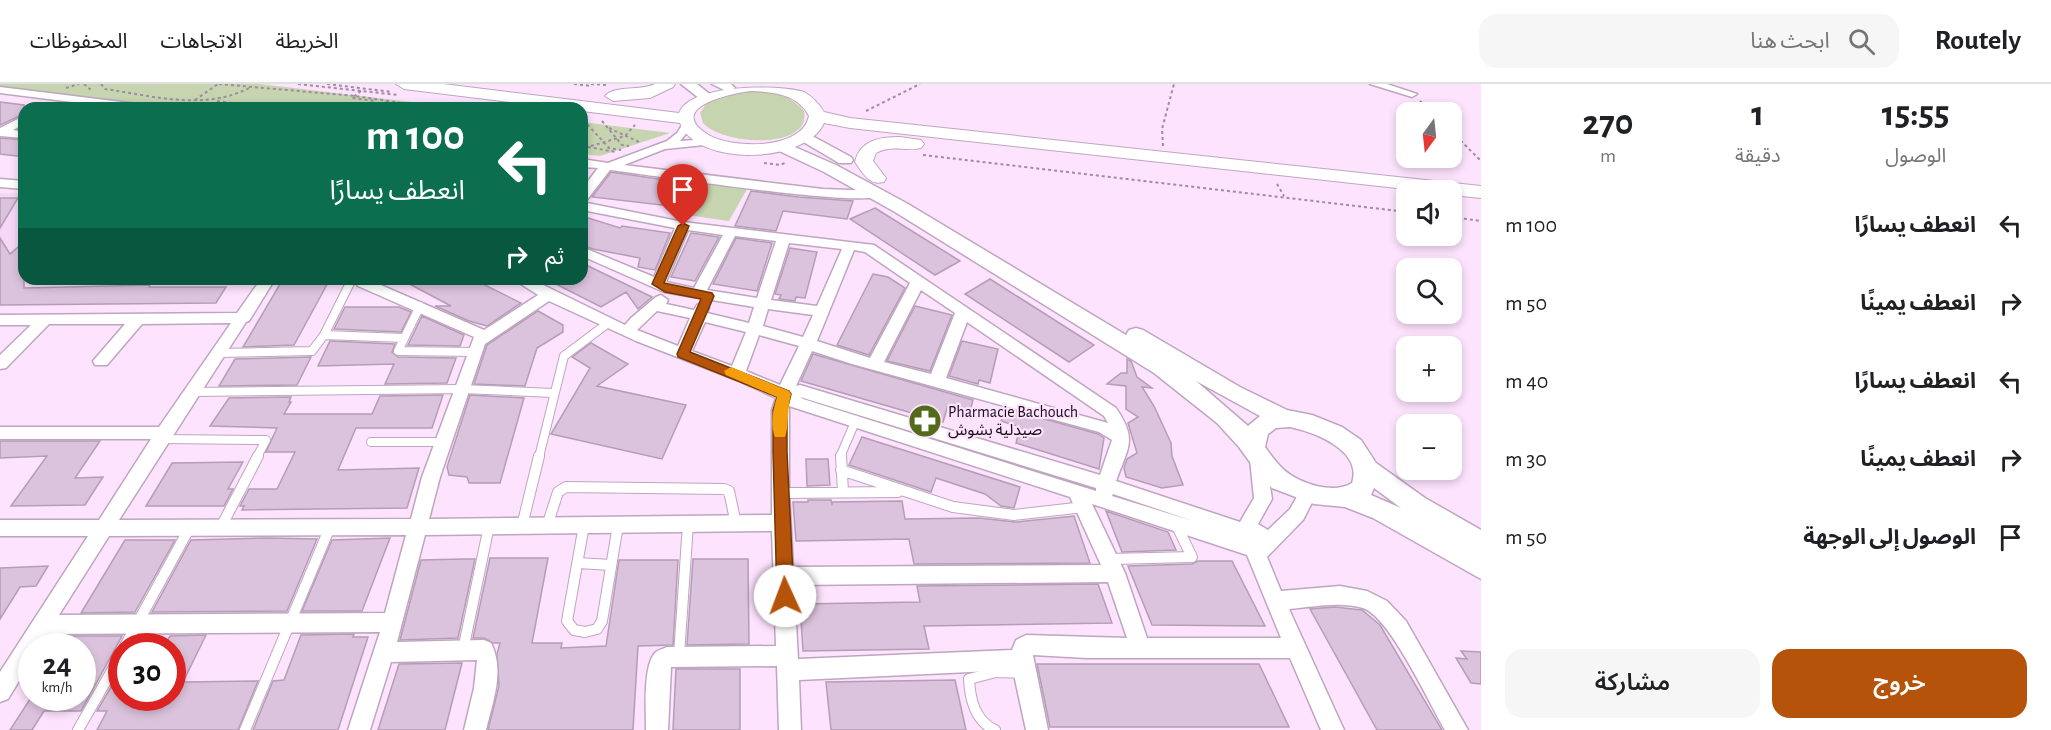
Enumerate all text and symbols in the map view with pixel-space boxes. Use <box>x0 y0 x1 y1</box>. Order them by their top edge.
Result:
search box <box>1479 14 1899 68</box>
icon: search <box>1845 25 1878 58</box>
text: Routely <box>1935 27 2021 55</box>
text: ابحث هنا <box>1750 30 1830 52</box>
text: المحفوظات <box>30 31 127 52</box>
text: الاتجاهات <box>160 31 242 52</box>
text: الخريطة <box>275 31 338 52</box>
text: 1 <box>1751 96 1764 132</box>
text: 15:55 <box>1882 96 1950 132</box>
north arrow <box>1396 102 1462 168</box>
map controls <box>1396 102 1462 480</box>
text: 270 <box>1582 105 1634 141</box>
text: 100 m <box>366 115 465 157</box>
icon: left <box>486 126 564 204</box>
text: m <box>1600 146 1616 166</box>
text: دقيقة <box>1735 146 1781 166</box>
text: الوصول <box>1885 146 1946 166</box>
pin <box>657 164 708 226</box>
icon: arrive <box>666 173 699 206</box>
text: انعطف يسارًا <box>329 177 465 204</box>
button: sound <box>1396 180 1462 246</box>
icon: left <box>1994 209 2027 242</box>
text: 100 m <box>1505 214 1557 236</box>
text: انعطف يسارًا <box>1854 214 1976 236</box>
icon: right <box>500 240 533 273</box>
text: ثم <box>545 246 564 268</box>
button: search <box>1396 258 1462 324</box>
icon: right <box>1994 287 2027 320</box>
text: 50 m <box>1505 292 1547 314</box>
text: انعطف يمينًا <box>1860 292 1976 314</box>
button: + <box>1396 336 1462 402</box>
icon: left <box>1994 365 2027 398</box>
text: 40 m <box>1505 370 1548 392</box>
text: انعطف يسارًا <box>1854 370 1976 392</box>
pharmacy icon: Pharmacie Bachouch صيدلية بشوش <box>907 403 943 439</box>
place label: Pharmacie Bachouch صيدلية بشوش <box>948 404 1078 439</box>
button: − <box>1396 414 1462 480</box>
icon: right <box>1994 443 2027 476</box>
text: 30 m <box>1505 448 1547 470</box>
text: انعطف يمينًا <box>1860 448 1976 470</box>
icon: arrive <box>1994 521 2027 554</box>
text: 50 m <box>1505 526 1547 548</box>
text: الوصول إلى الوجهة <box>1803 526 1976 548</box>
position arrow <box>753 564 817 628</box>
speed limit sign: 30 <box>108 633 186 711</box>
button: مشاركة <box>1505 649 1760 718</box>
button: خروج <box>1772 649 2027 718</box>
text: 24 <box>42 650 72 680</box>
text: km/h <box>42 680 72 695</box>

